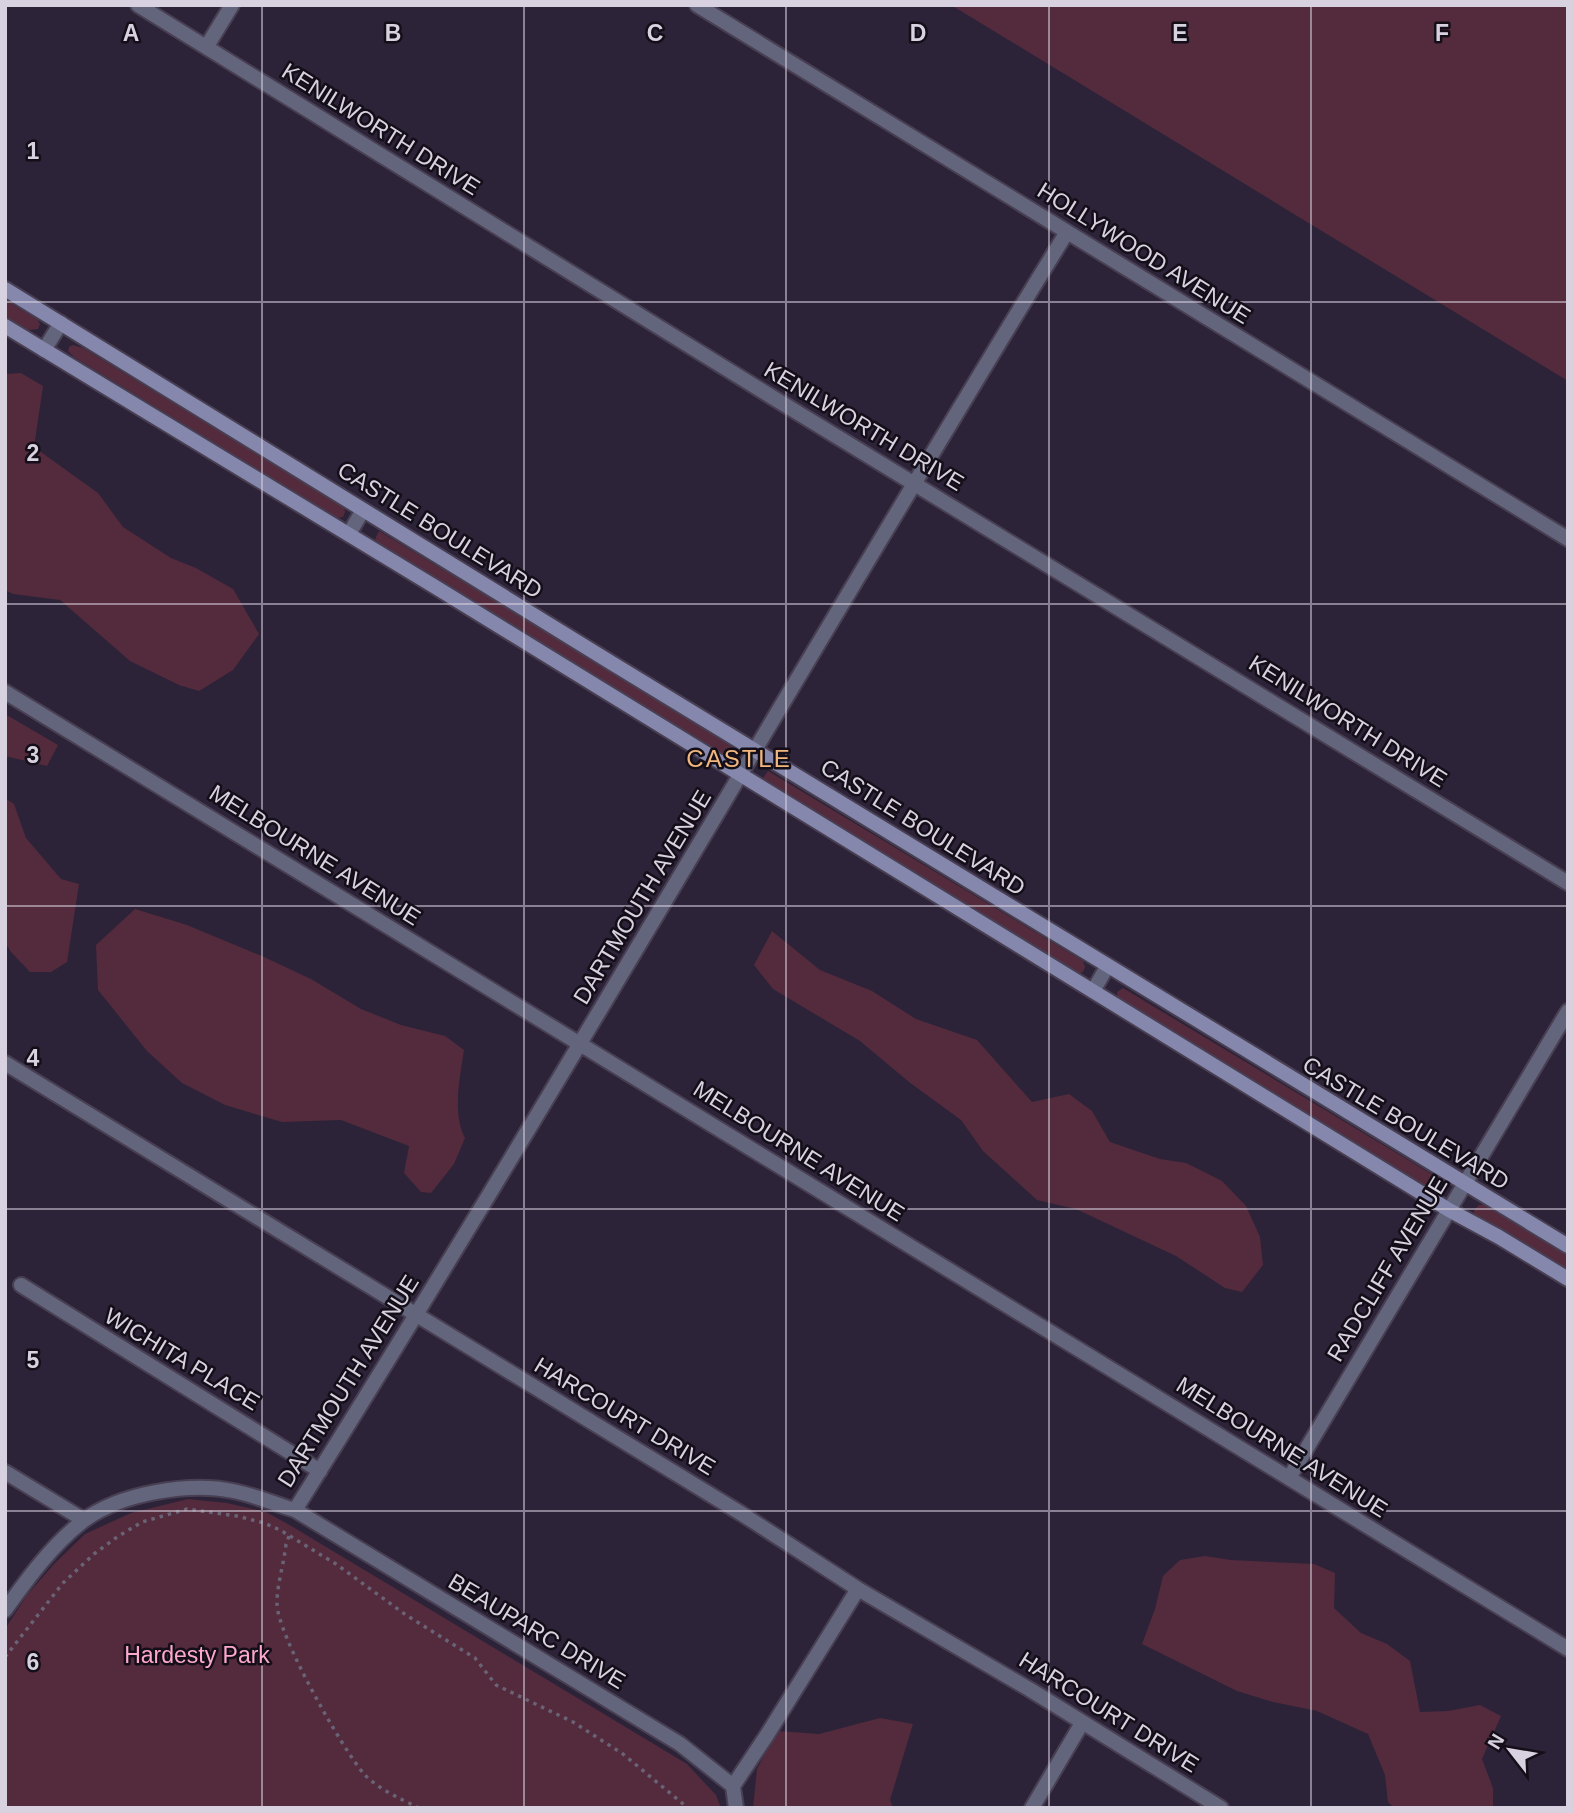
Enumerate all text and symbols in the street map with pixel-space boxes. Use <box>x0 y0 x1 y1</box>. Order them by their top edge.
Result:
text: A <box>123 20 139 46</box>
text: B <box>385 20 401 46</box>
text: C <box>647 20 663 46</box>
text: D <box>910 20 926 46</box>
text: E <box>1172 20 1188 46</box>
text: F <box>1435 20 1449 46</box>
street label: KENILWORTH DRIVE <box>277 58 485 200</box>
text: 1 <box>27 138 40 164</box>
street label: HOLLYWOOD AVENUE <box>1033 177 1255 329</box>
street label: KENILWORTH DRIVE <box>760 356 968 496</box>
text: 2 <box>27 440 39 466</box>
street label: CASTLE BOULEVARD <box>333 456 547 604</box>
street label: KENILWORTH DRIVE <box>1244 650 1452 792</box>
text: 3 <box>27 742 39 768</box>
district label: CASTLE <box>686 745 792 772</box>
street label: CASTLE BOULEVARD <box>816 753 1030 901</box>
street label: MELBOURNE AVENUE <box>205 779 425 931</box>
street label: DARTMOUTH AVENUE <box>568 786 716 1008</box>
text: 4 <box>27 1045 40 1071</box>
street label: CASTLE BOULEVARD <box>1298 1051 1514 1195</box>
street label: MELBOURNE AVENUE <box>689 1075 909 1227</box>
street label: RADCLIFF AVENUE <box>1322 1172 1452 1366</box>
street label: DARTMOUTH AVENUE <box>272 1270 424 1492</box>
street label: WICHITA PLACE <box>100 1303 264 1415</box>
text: 5 <box>27 1347 40 1373</box>
street label: HARCOURT DRIVE <box>530 1352 720 1480</box>
street label: MELBOURNE AVENUE <box>1172 1371 1392 1523</box>
street label: BEAUPARC DRIVE <box>444 1568 630 1694</box>
park label: Hardesty Park <box>124 1642 270 1668</box>
street label: HARCOURT DRIVE <box>1015 1646 1203 1778</box>
text: 6 <box>27 1649 39 1675</box>
north arrow <box>1475 1715 1545 1785</box>
text: N <box>1483 1730 1508 1753</box>

